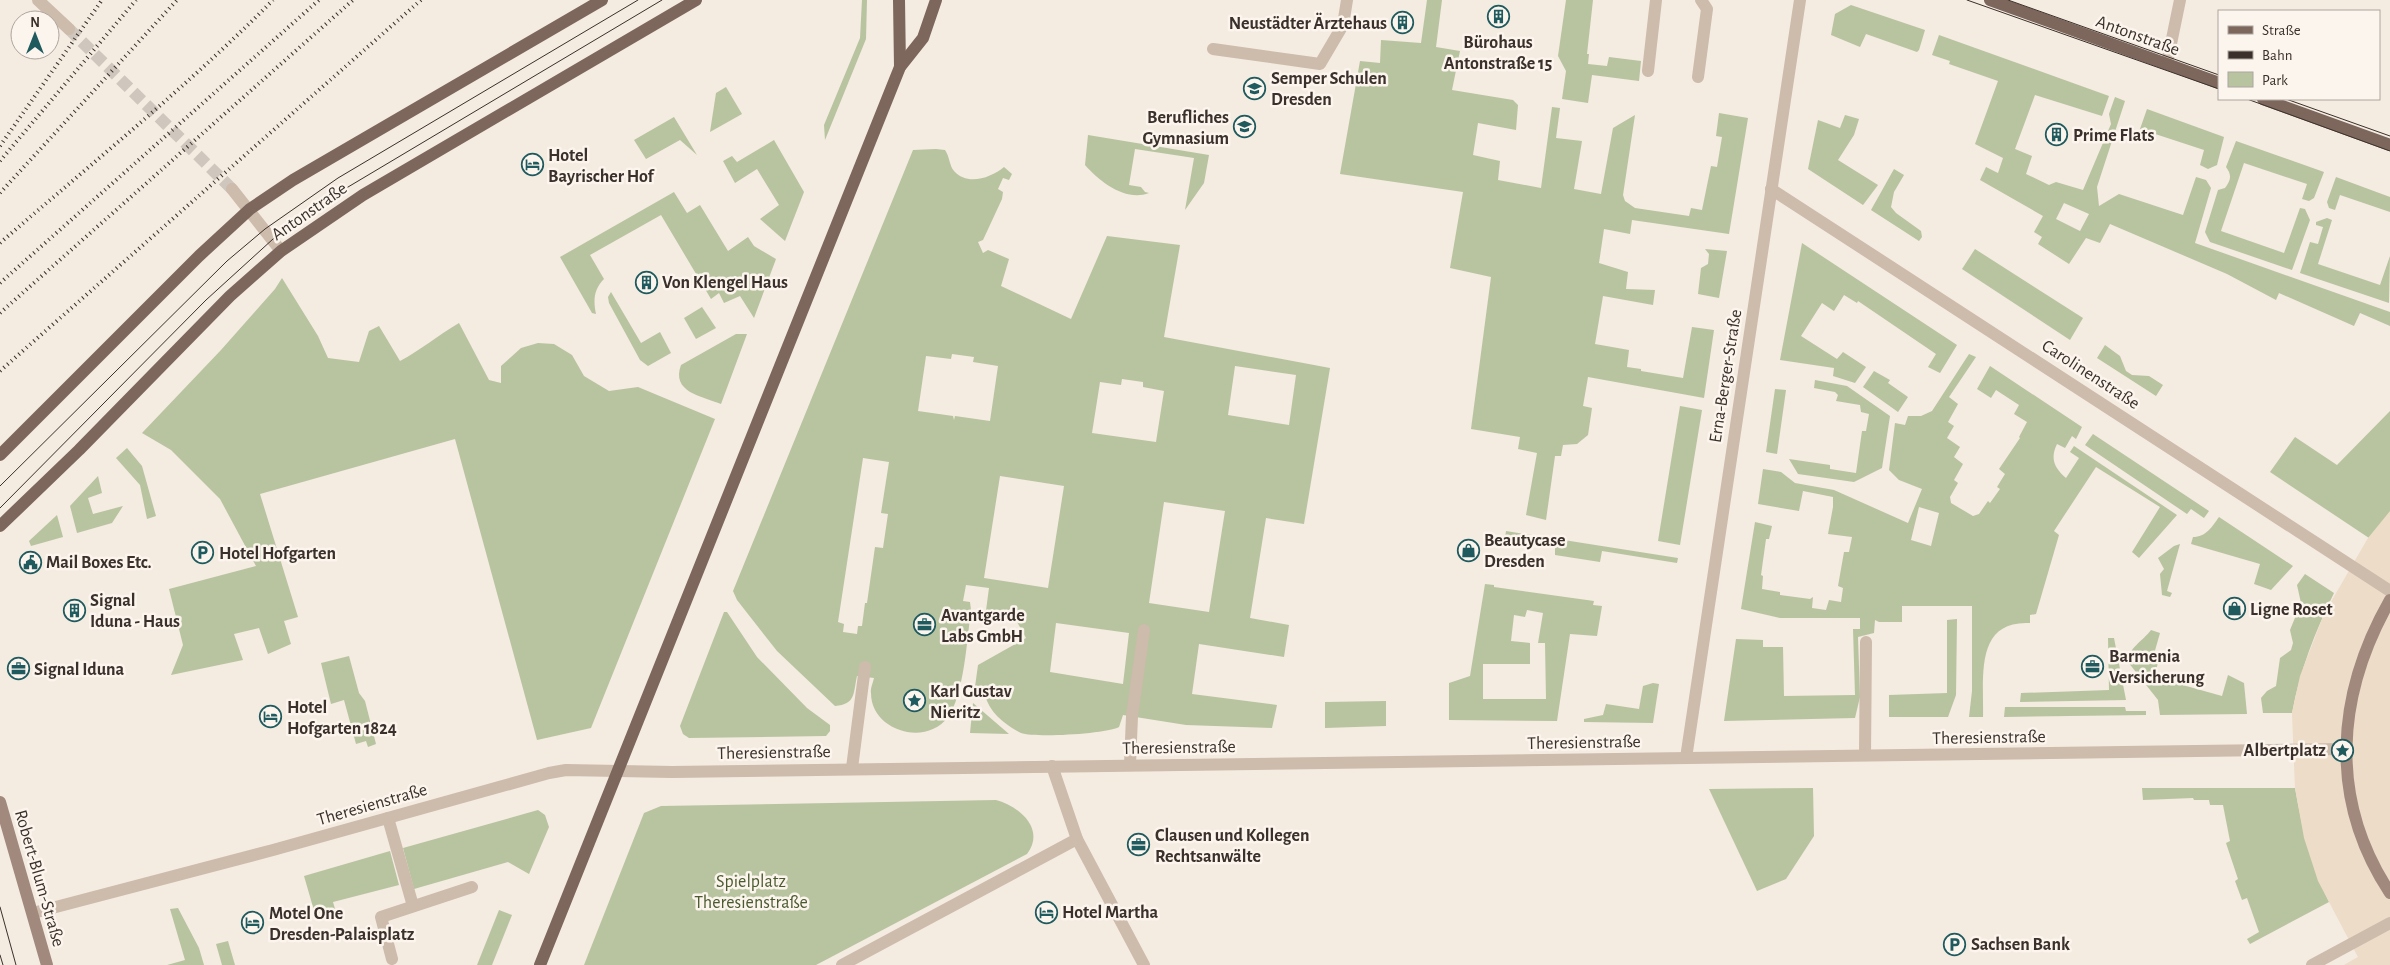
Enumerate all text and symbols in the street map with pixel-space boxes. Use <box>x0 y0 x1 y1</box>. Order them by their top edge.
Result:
building icon: Bürohaus Antonstraße 15 <box>1486 5 1510 29</box>
north arrow <box>10 10 60 60</box>
legend <box>2218 10 2380 100</box>
building icon: Neustädter Ärztehaus <box>1391 11 1415 35</box>
place label: Neustädter Ärztehaus <box>1229 12 1387 33</box>
street label: Antonstraße <box>2093 13 2182 59</box>
text: N <box>30 16 40 30</box>
text: Straße <box>2262 23 2301 38</box>
place label: Bürohaus Antonstraße 15 <box>1444 34 1552 73</box>
text: Bahn <box>2262 48 2292 63</box>
place label: Semper Schulen Dresden <box>1271 70 1387 109</box>
text: Park <box>2262 73 2288 88</box>
school or university icon: Semper Schulen Dresden <box>1243 76 1267 100</box>
place label: Berufliches Gymnasium <box>1143 109 1229 148</box>
school or university icon: Berufliches Gymnasium <box>1233 115 1257 139</box>
building icon: Prime Flats <box>2045 123 2069 147</box>
place label: Prime Flats <box>2073 127 2154 145</box>
place label: Hotel Bayrischer Hof <box>548 147 656 186</box>
hotel icon: Hotel Bayrischer Hof <box>520 153 544 177</box>
street label: Antonstraße <box>269 179 351 244</box>
building icon: Von Klengel Haus <box>634 270 658 294</box>
place label: Von Klengel Haus <box>662 274 788 292</box>
street label: Erna-Berger-Straße <box>1707 308 1745 444</box>
street label: Carolinenstraße <box>2038 337 2143 413</box>
place label: Beautycase Dresden <box>1484 532 1566 571</box>
shop icon: Beautycase Dresden <box>1456 538 1480 562</box>
parking icon: Hotel Hofgarten <box>191 541 215 565</box>
place label: Hotel Hofgarten <box>219 545 336 563</box>
public building icon: Mail Boxes Etc. <box>18 550 42 574</box>
place label: Mail Boxes Etc. <box>46 554 152 572</box>
place label: Signal Iduna - Haus <box>90 592 180 631</box>
shop icon: Ligne Roset <box>2222 597 2246 621</box>
building icon: Signal Iduna - Haus <box>62 598 86 622</box>
place label: Ligne Roset <box>2250 601 2333 619</box>
place label: Avantgarde Labs GmbH <box>941 607 1025 646</box>
office icon: Avantgarde Labs GmbH <box>913 613 937 637</box>
place label: Barmenia Versicherung <box>2109 648 2205 687</box>
office icon: Barmenia Versicherung <box>2081 654 2105 678</box>
office icon: Signal Iduna <box>6 657 30 681</box>
place label: Signal Iduna <box>34 661 125 679</box>
place label: Karl Gustav Nieritz <box>930 683 1012 722</box>
place icon: Karl Gustav Nieritz <box>902 689 926 713</box>
place label: Hotel Hofgarten 1824 <box>287 699 397 738</box>
hotel icon: Hotel Hofgarten 1824 <box>259 705 283 729</box>
street label: Theresienstraße <box>1932 728 2046 748</box>
street label: Theresienstraße <box>1527 733 1641 753</box>
street label: Theresienstraße <box>1122 738 1236 758</box>
place icon: Albertplatz <box>2330 738 2354 762</box>
place label: Albertplatz <box>2244 742 2326 760</box>
street label: Theresienstraße <box>717 743 831 763</box>
street label: Theresienstraße <box>315 781 429 829</box>
street label: Robert-Blum-Straße <box>11 808 67 949</box>
place label: Clausen und Kollegen Rechtsanwälte <box>1155 827 1310 866</box>
office icon: Clausen und Kollegen Rechtsanwälte <box>1127 833 1151 857</box>
park label: Spielplatz Theresienstraße <box>694 873 808 912</box>
hotel icon: Hotel Martha <box>1034 900 1058 924</box>
place label: Hotel Martha <box>1062 904 1159 922</box>
place label: Motel One Dresden-Palaisplatz <box>269 905 415 944</box>
hotel icon: Motel One Dresden-Palaisplatz <box>241 911 265 935</box>
parking icon: Sachsen Bank <box>1943 932 1967 956</box>
place label: Sachsen Bank <box>1971 936 2070 954</box>

